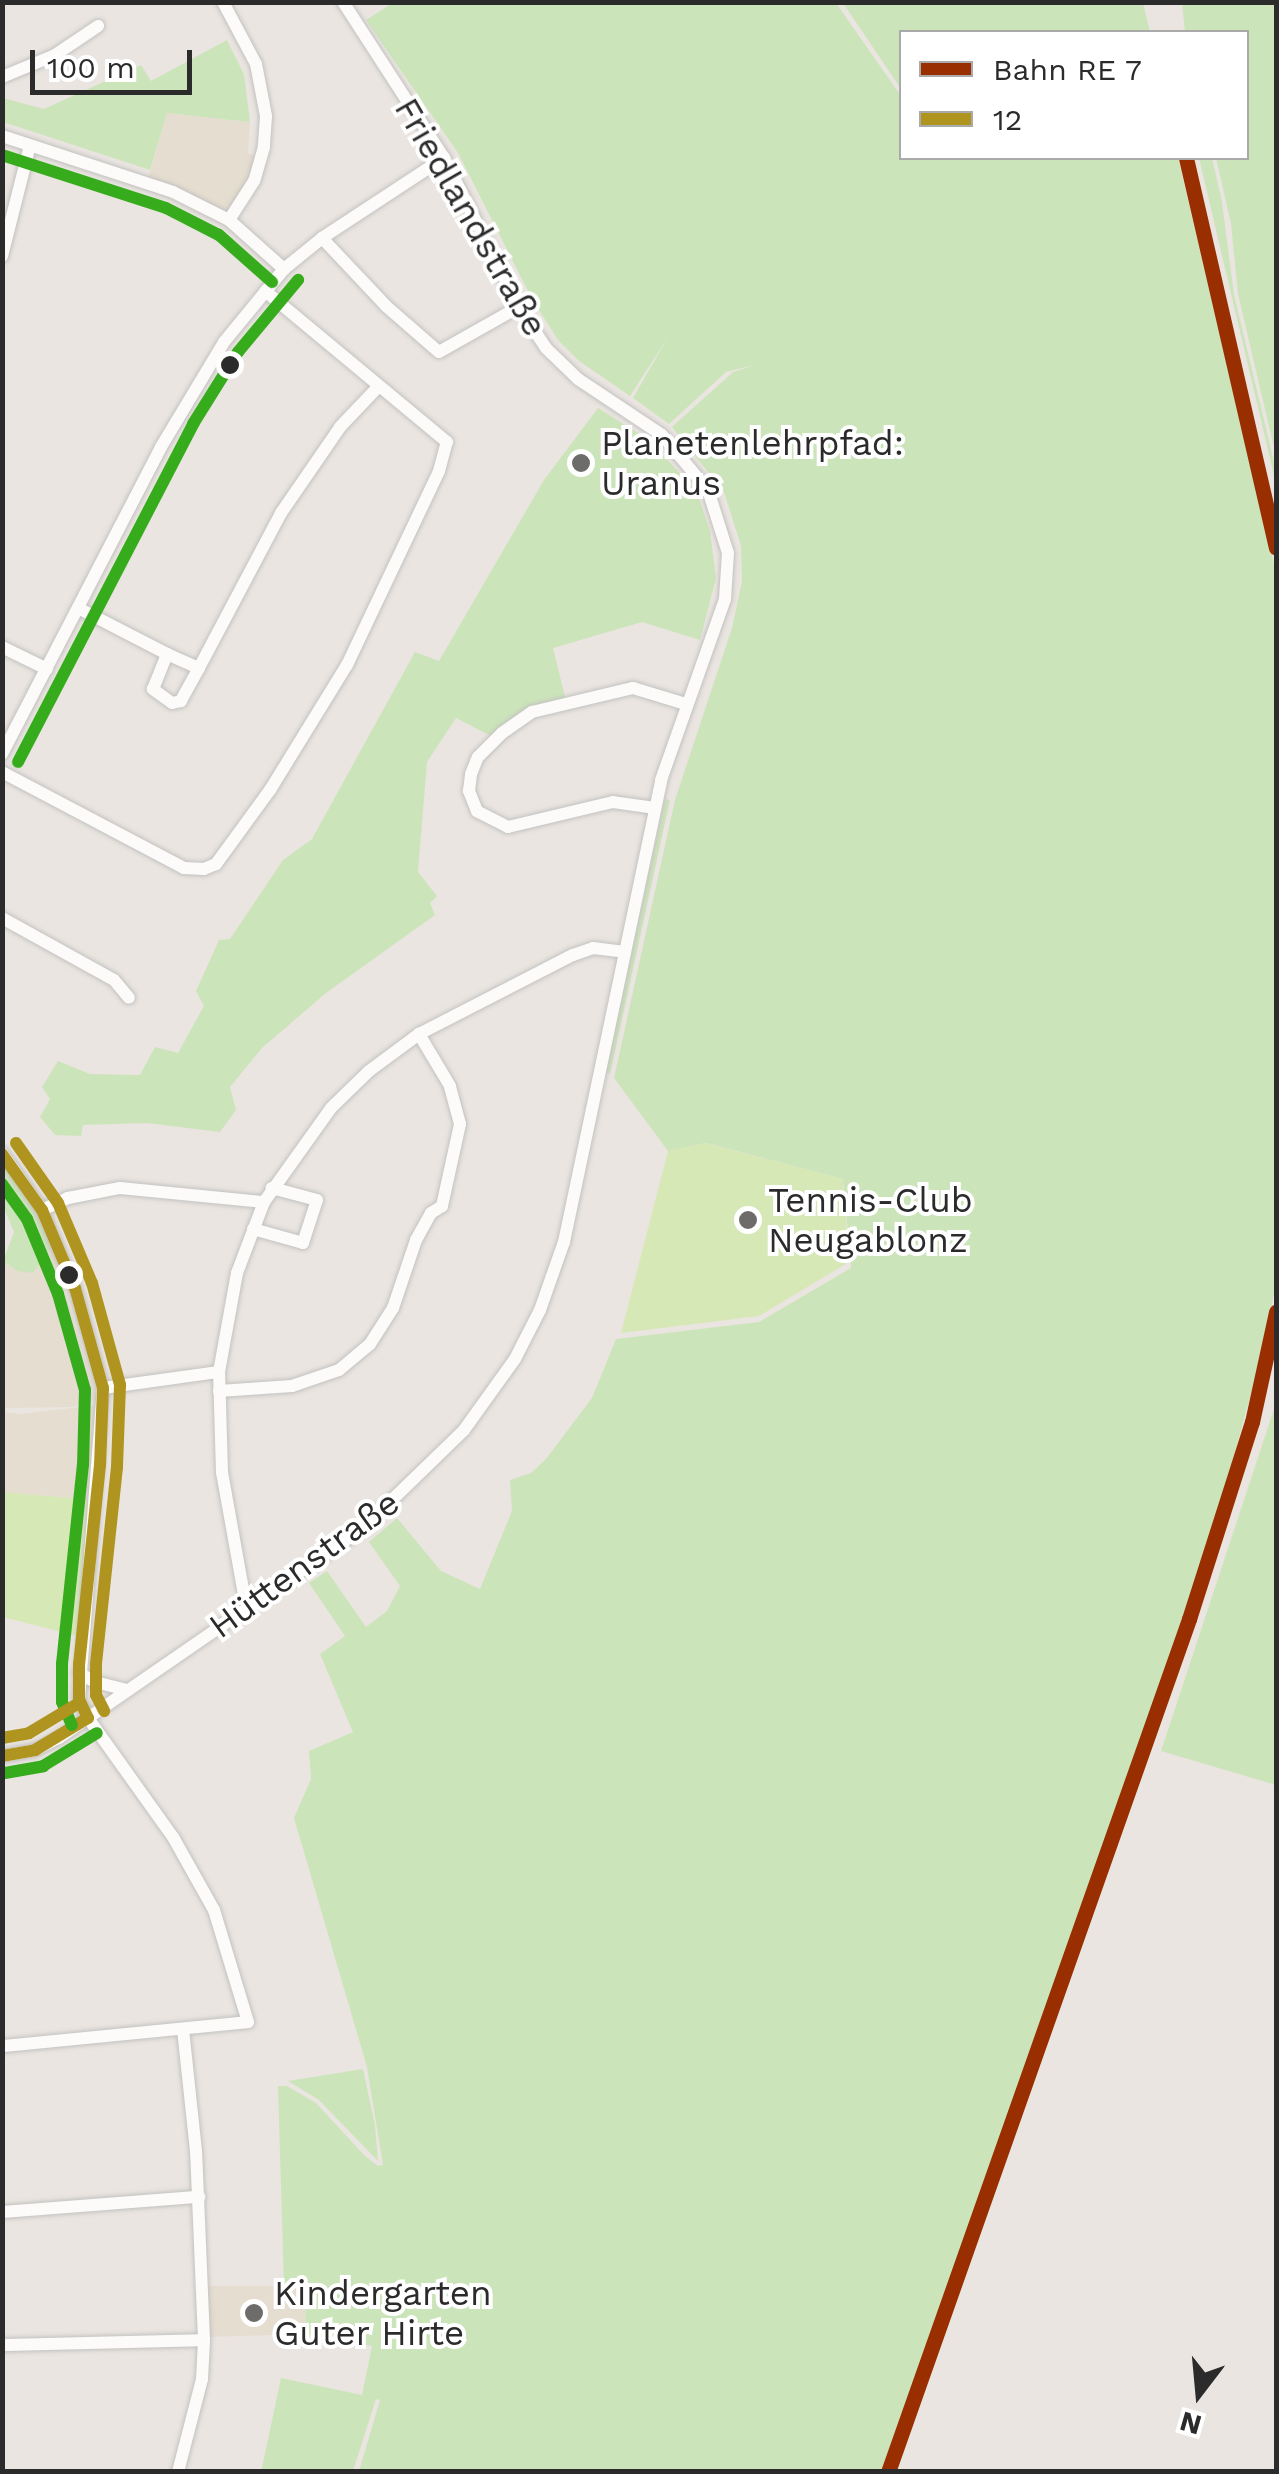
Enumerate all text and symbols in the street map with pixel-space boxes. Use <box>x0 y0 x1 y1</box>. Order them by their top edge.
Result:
scale bar <box>35 30 198 92</box>
legend <box>899 30 1249 160</box>
text: 100 m <box>47 50 135 85</box>
text: Bahn RE 7 <box>993 52 1142 87</box>
street label: Friedlandstraße <box>386 90 556 344</box>
text: 12 <box>993 102 1022 137</box>
unlabelled marker <box>220 355 240 375</box>
place label: Planetenlehrpfad: Uranus <box>601 422 904 504</box>
marker: Planetenlehrpfad: Uranus <box>570 452 592 474</box>
place label: Tennis-Club Neugablonz <box>768 1179 973 1261</box>
marker: Tennis-Club Neugablonz <box>737 1209 759 1231</box>
unlabelled marker <box>59 1265 79 1285</box>
street label: Hüttenstraße <box>201 1481 407 1647</box>
place label: Kindergarten Guter Hirte <box>274 2272 492 2354</box>
marker: Kindergarten Guter Hirte <box>243 2302 265 2324</box>
north arrow <box>1149 2344 1249 2444</box>
text: N <box>1176 2405 1205 2442</box>

